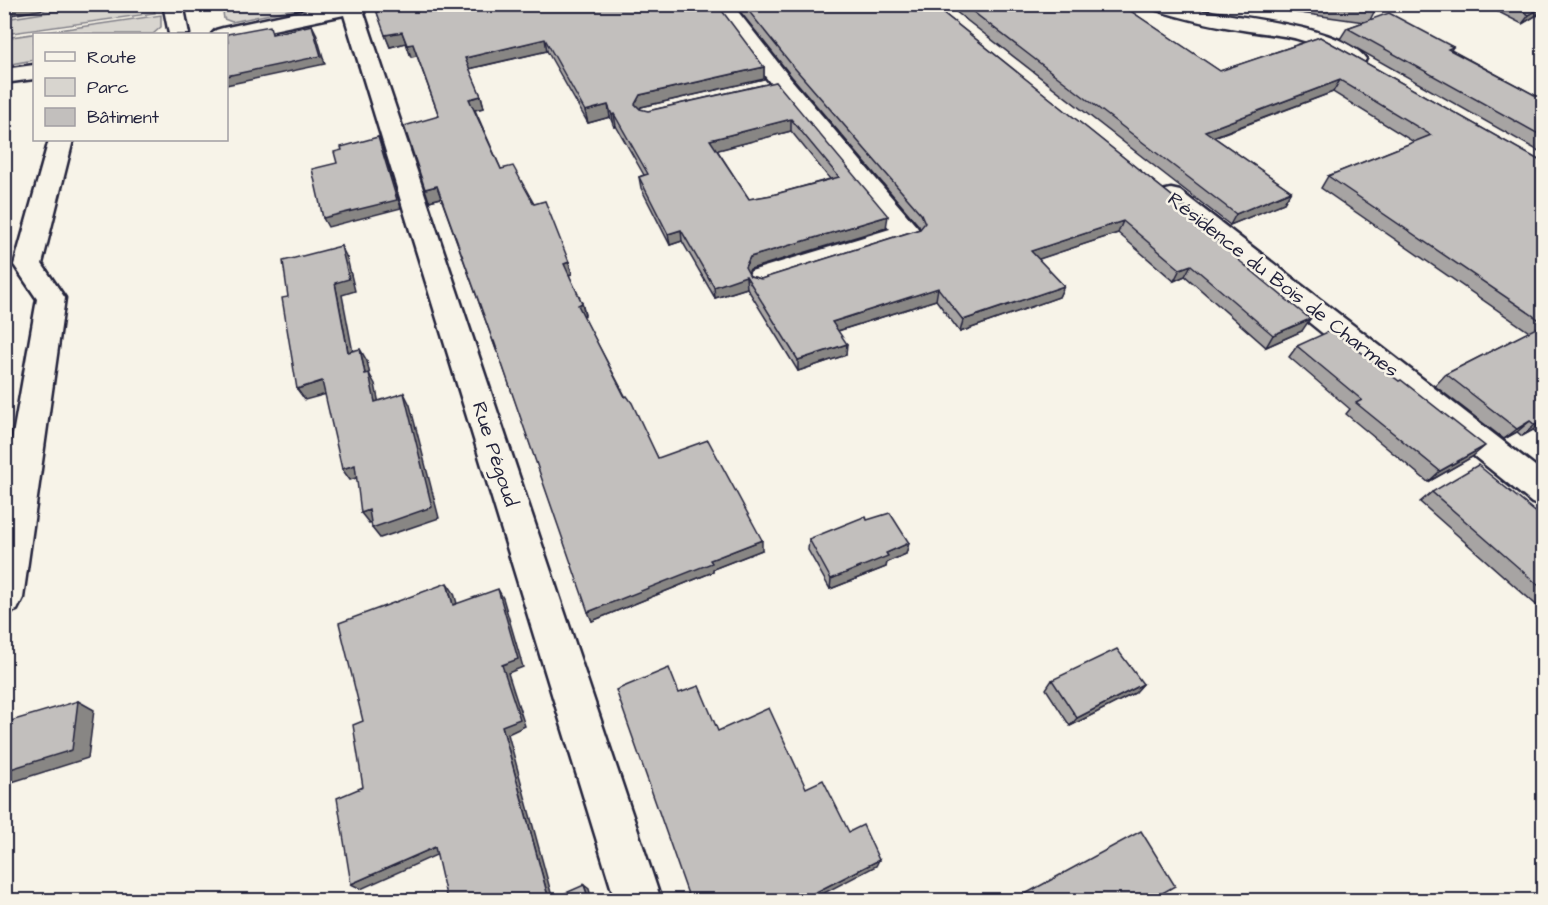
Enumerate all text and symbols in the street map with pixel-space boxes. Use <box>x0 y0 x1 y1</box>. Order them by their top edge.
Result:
legend <box>33 33 228 141</box>
text: Route <box>87 45 136 70</box>
text: Parc <box>87 75 129 100</box>
text: Bâtiment <box>87 105 160 130</box>
street label: Résidence du Bois de Charmes <box>1162 186 1404 384</box>
street label: Rue Pégoud <box>464 398 525 510</box>

